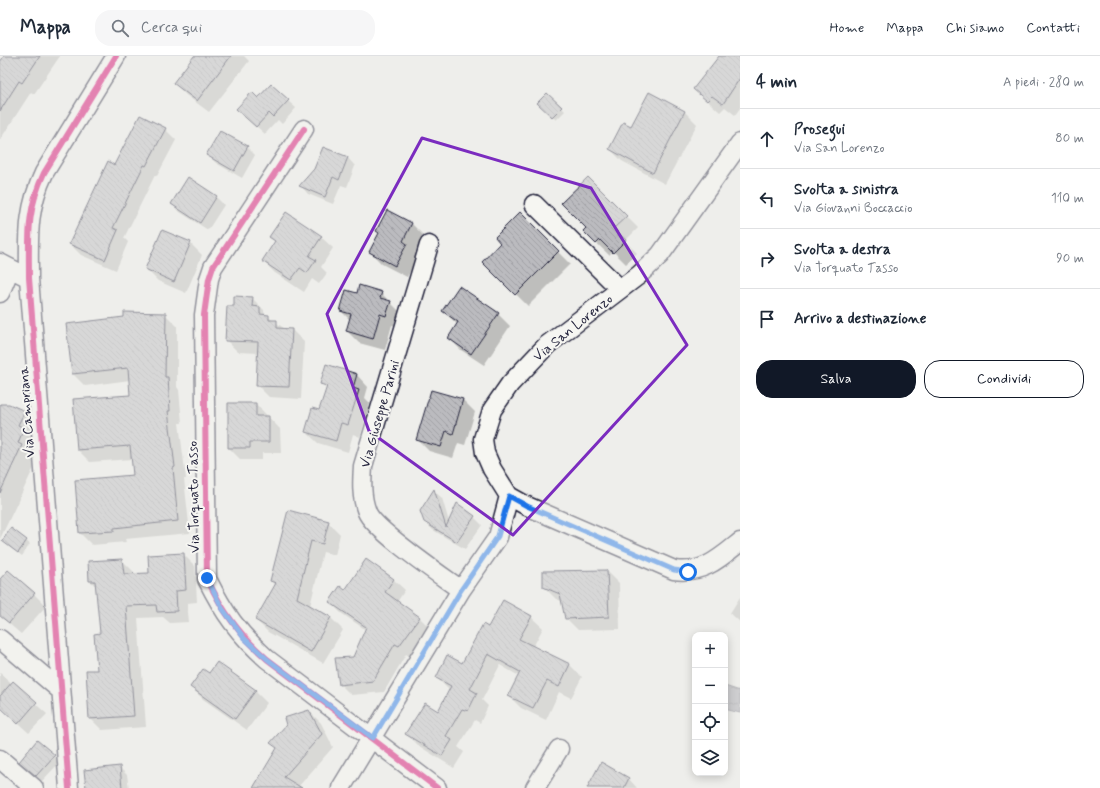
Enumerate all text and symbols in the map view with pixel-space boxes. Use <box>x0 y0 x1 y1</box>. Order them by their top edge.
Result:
search box <box>95 10 375 46</box>
text: Mappa <box>20 15 71 40</box>
icon: search <box>109 17 131 39</box>
text: Cerca qui <box>141 18 202 38</box>
text: Home <box>829 19 864 37</box>
text: Mappa <box>886 19 924 37</box>
text: Chi siamo <box>946 19 1004 37</box>
text: Contatti <box>1026 19 1080 37</box>
text: 4 min <box>756 71 797 93</box>
text: A piedi · 280 m <box>1003 74 1084 91</box>
text: Prosegui <box>794 120 845 140</box>
icon: ahead <box>756 128 778 150</box>
text: 80 m <box>1055 130 1084 147</box>
text: Via San Lorenzo <box>794 140 885 157</box>
text: Svolta a sinistra <box>794 180 899 200</box>
icon: left <box>756 188 778 210</box>
text: 110 m <box>1051 190 1084 207</box>
text: Via Giovanni Boccaccio <box>794 200 912 217</box>
text: Svolta a destra <box>794 240 891 260</box>
icon: right <box>756 248 778 270</box>
text: 90 m <box>1056 250 1084 267</box>
text: Via Torquato Tasso <box>794 260 898 277</box>
street label: Via San Lorenzo <box>529 290 617 366</box>
icon: arrive <box>756 308 778 330</box>
text: Arrivo a destinazione <box>794 309 927 329</box>
street label: Via Giuseppe Parini <box>356 358 404 470</box>
button: Salva <box>756 360 916 398</box>
button: Condividi <box>924 360 1084 398</box>
street label: Via Campriana <box>15 365 39 458</box>
street label: Via Torquato Tasso <box>184 440 204 553</box>
route start <box>679 563 697 581</box>
route end <box>198 569 216 587</box>
map controls <box>692 632 728 776</box>
button: + <box>692 632 728 668</box>
button: − <box>692 668 728 704</box>
button: locate <box>692 704 728 740</box>
button: layers <box>692 740 728 776</box>

